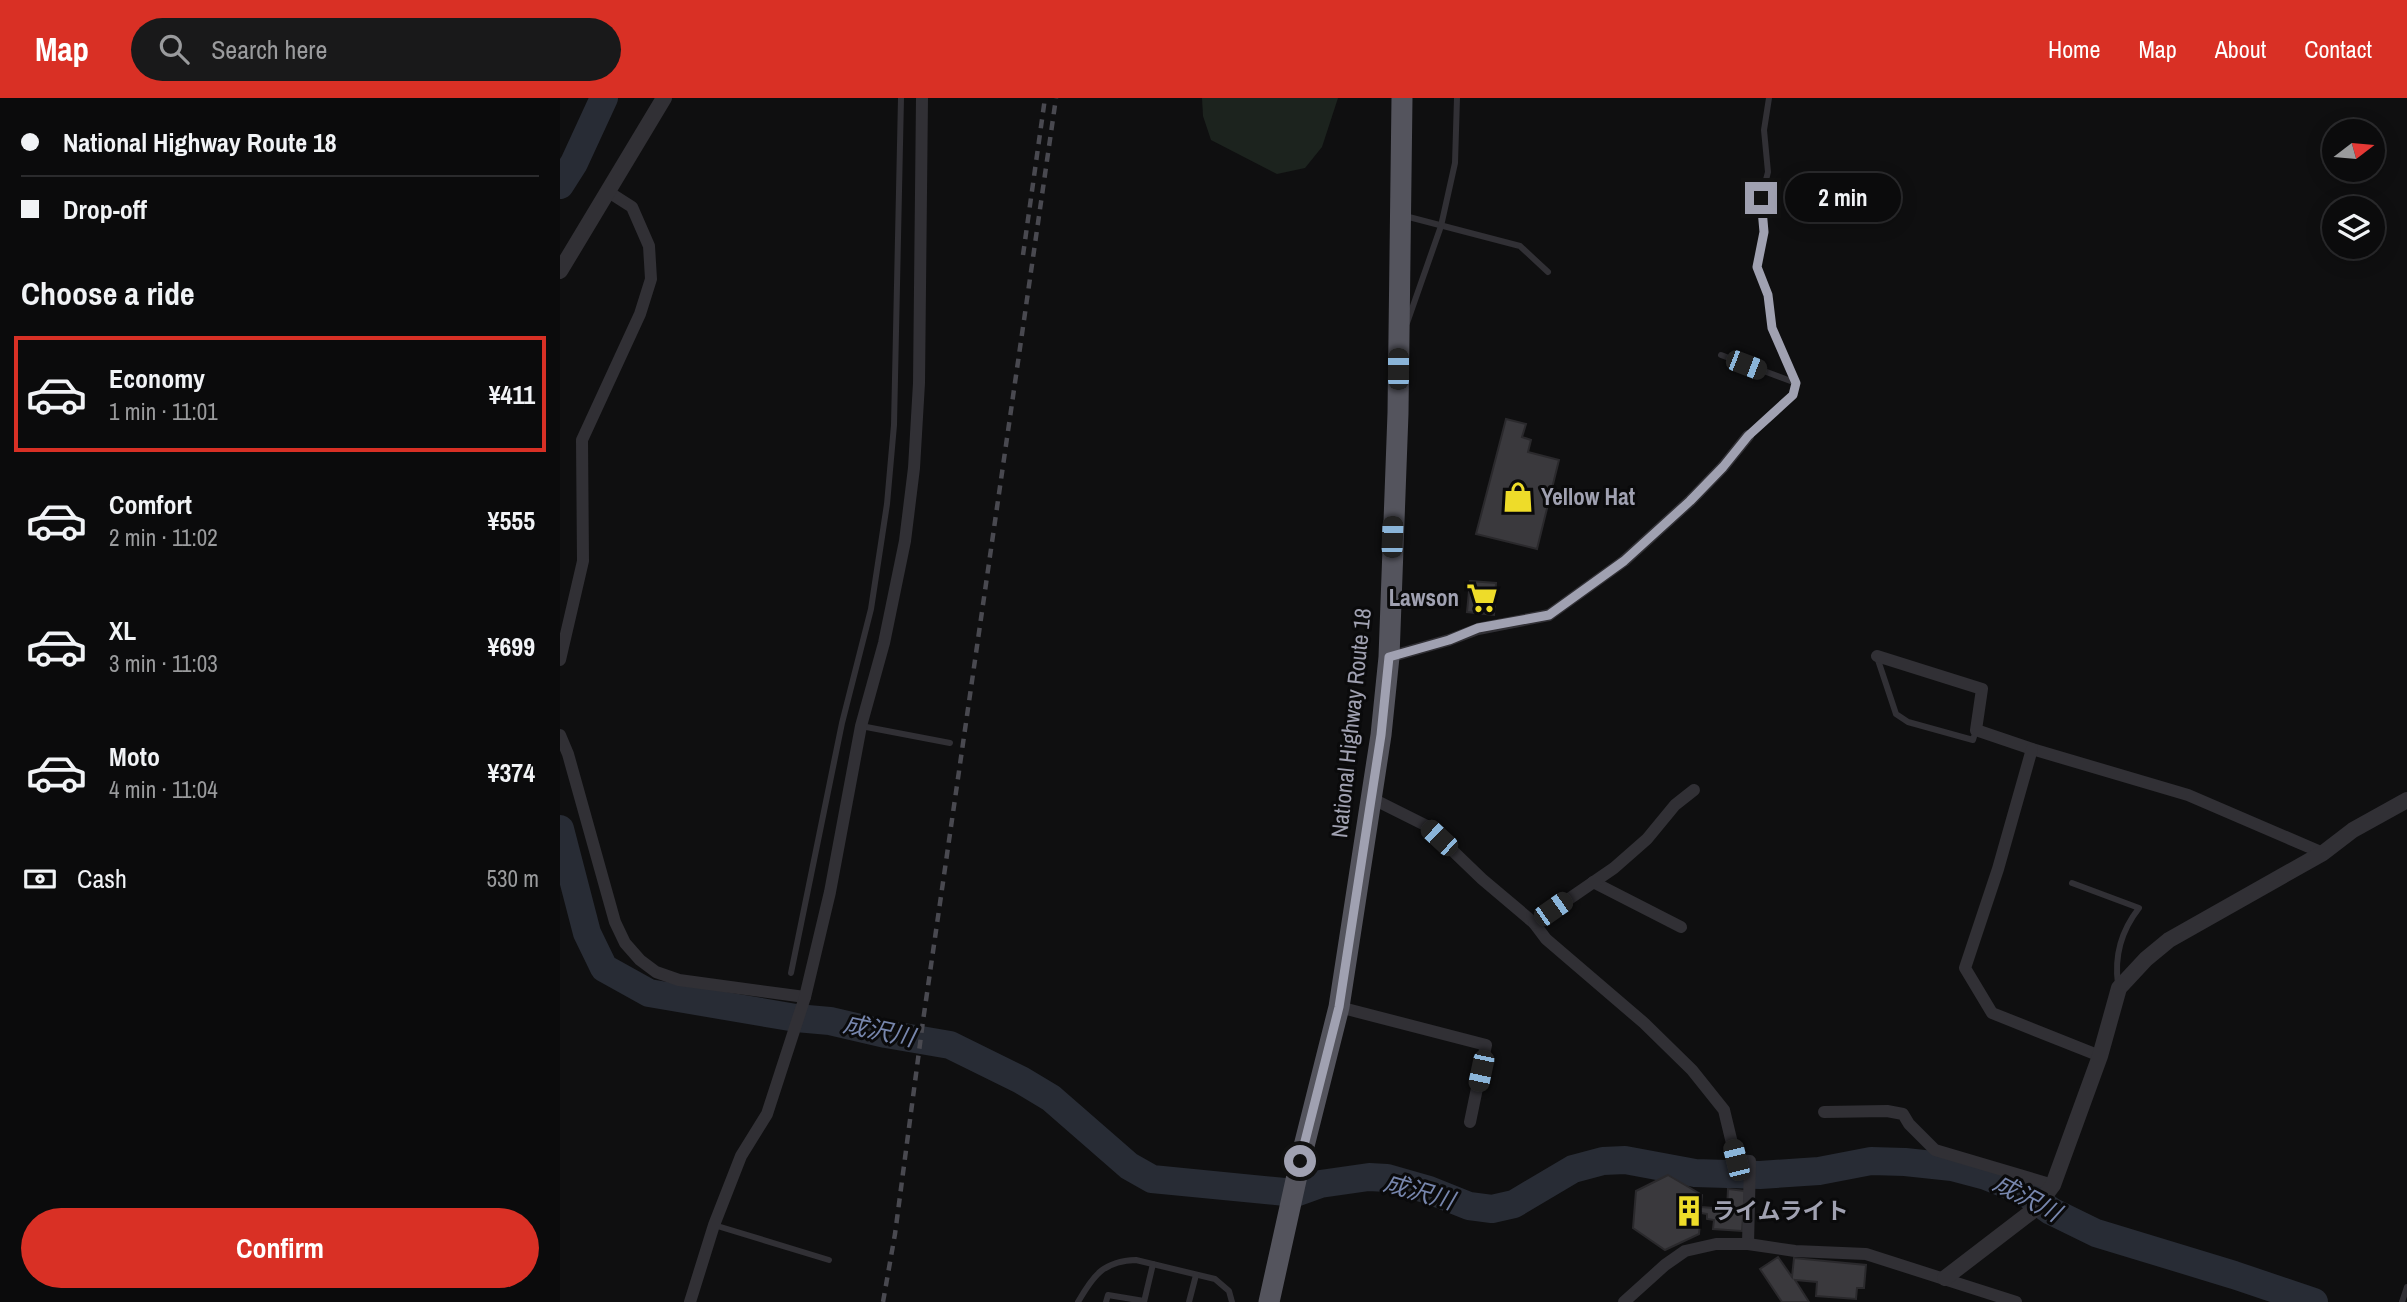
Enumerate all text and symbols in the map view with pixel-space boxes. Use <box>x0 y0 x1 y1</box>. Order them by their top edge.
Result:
search box <box>131 18 621 81</box>
text: Map <box>35 27 89 71</box>
icon: search <box>155 30 193 68</box>
text: Search here <box>211 32 327 67</box>
text: Home <box>2048 33 2100 65</box>
text: Map <box>2138 33 2177 65</box>
text: About <box>2215 33 2266 65</box>
text: Contact <box>2304 33 2372 65</box>
north arrow <box>2322 119 2385 182</box>
map controls <box>2322 119 2385 259</box>
text: National Highway Route 18 <box>63 125 337 160</box>
callout: 2 min <box>1786 174 1901 222</box>
route end <box>1745 182 1777 214</box>
text: 2 min <box>1818 182 1868 213</box>
text: Drop-off <box>63 192 147 227</box>
button: layers <box>2322 196 2385 259</box>
text: Choose a ride <box>21 272 195 315</box>
car <box>1388 348 1409 390</box>
car <box>1723 348 1770 382</box>
text: Economy <box>109 361 205 396</box>
icon: car <box>25 363 88 426</box>
text: ¥411 <box>489 377 535 412</box>
text: 1 min · 11:01 <box>109 396 218 427</box>
shop icon: Yellow Hat <box>1501 480 1535 514</box>
place label: Yellow Hat <box>1541 481 1635 512</box>
text: Comfort <box>109 487 192 522</box>
icon: car <box>25 489 88 552</box>
text: ¥555 <box>488 503 535 538</box>
car <box>1381 516 1404 558</box>
text: 2 min · 11:02 <box>109 522 218 553</box>
supermarket icon: Lawson <box>1465 581 1499 615</box>
place label: Lawson <box>1389 582 1459 613</box>
street label: National Highway Route 18 <box>1323 607 1378 839</box>
text: XL <box>109 613 136 648</box>
icon: car <box>25 615 88 678</box>
text: ¥699 <box>488 629 535 664</box>
text: 3 min · 11:03 <box>109 648 218 679</box>
text: Moto <box>109 739 160 774</box>
icon: car <box>25 741 88 804</box>
text: ¥374 <box>488 755 535 790</box>
text: 4 min · 11:04 <box>109 774 218 805</box>
car <box>1417 816 1462 860</box>
icon: cash <box>21 860 59 898</box>
text: Cash <box>77 861 127 896</box>
text: 530 m <box>487 863 539 894</box>
car <box>1530 888 1577 930</box>
water label: 成沢川 <box>841 1007 921 1054</box>
car <box>1467 1048 1496 1094</box>
car <box>1721 1137 1752 1183</box>
route start <box>1284 1145 1316 1177</box>
water label: 成沢川 <box>1380 1166 1461 1217</box>
water label: 成沢川 <box>1988 1166 2069 1230</box>
building icon: ライムライト <box>1672 1194 1706 1228</box>
place label: ライムライト <box>1712 1195 1848 1226</box>
button: Confirm <box>21 1208 539 1288</box>

